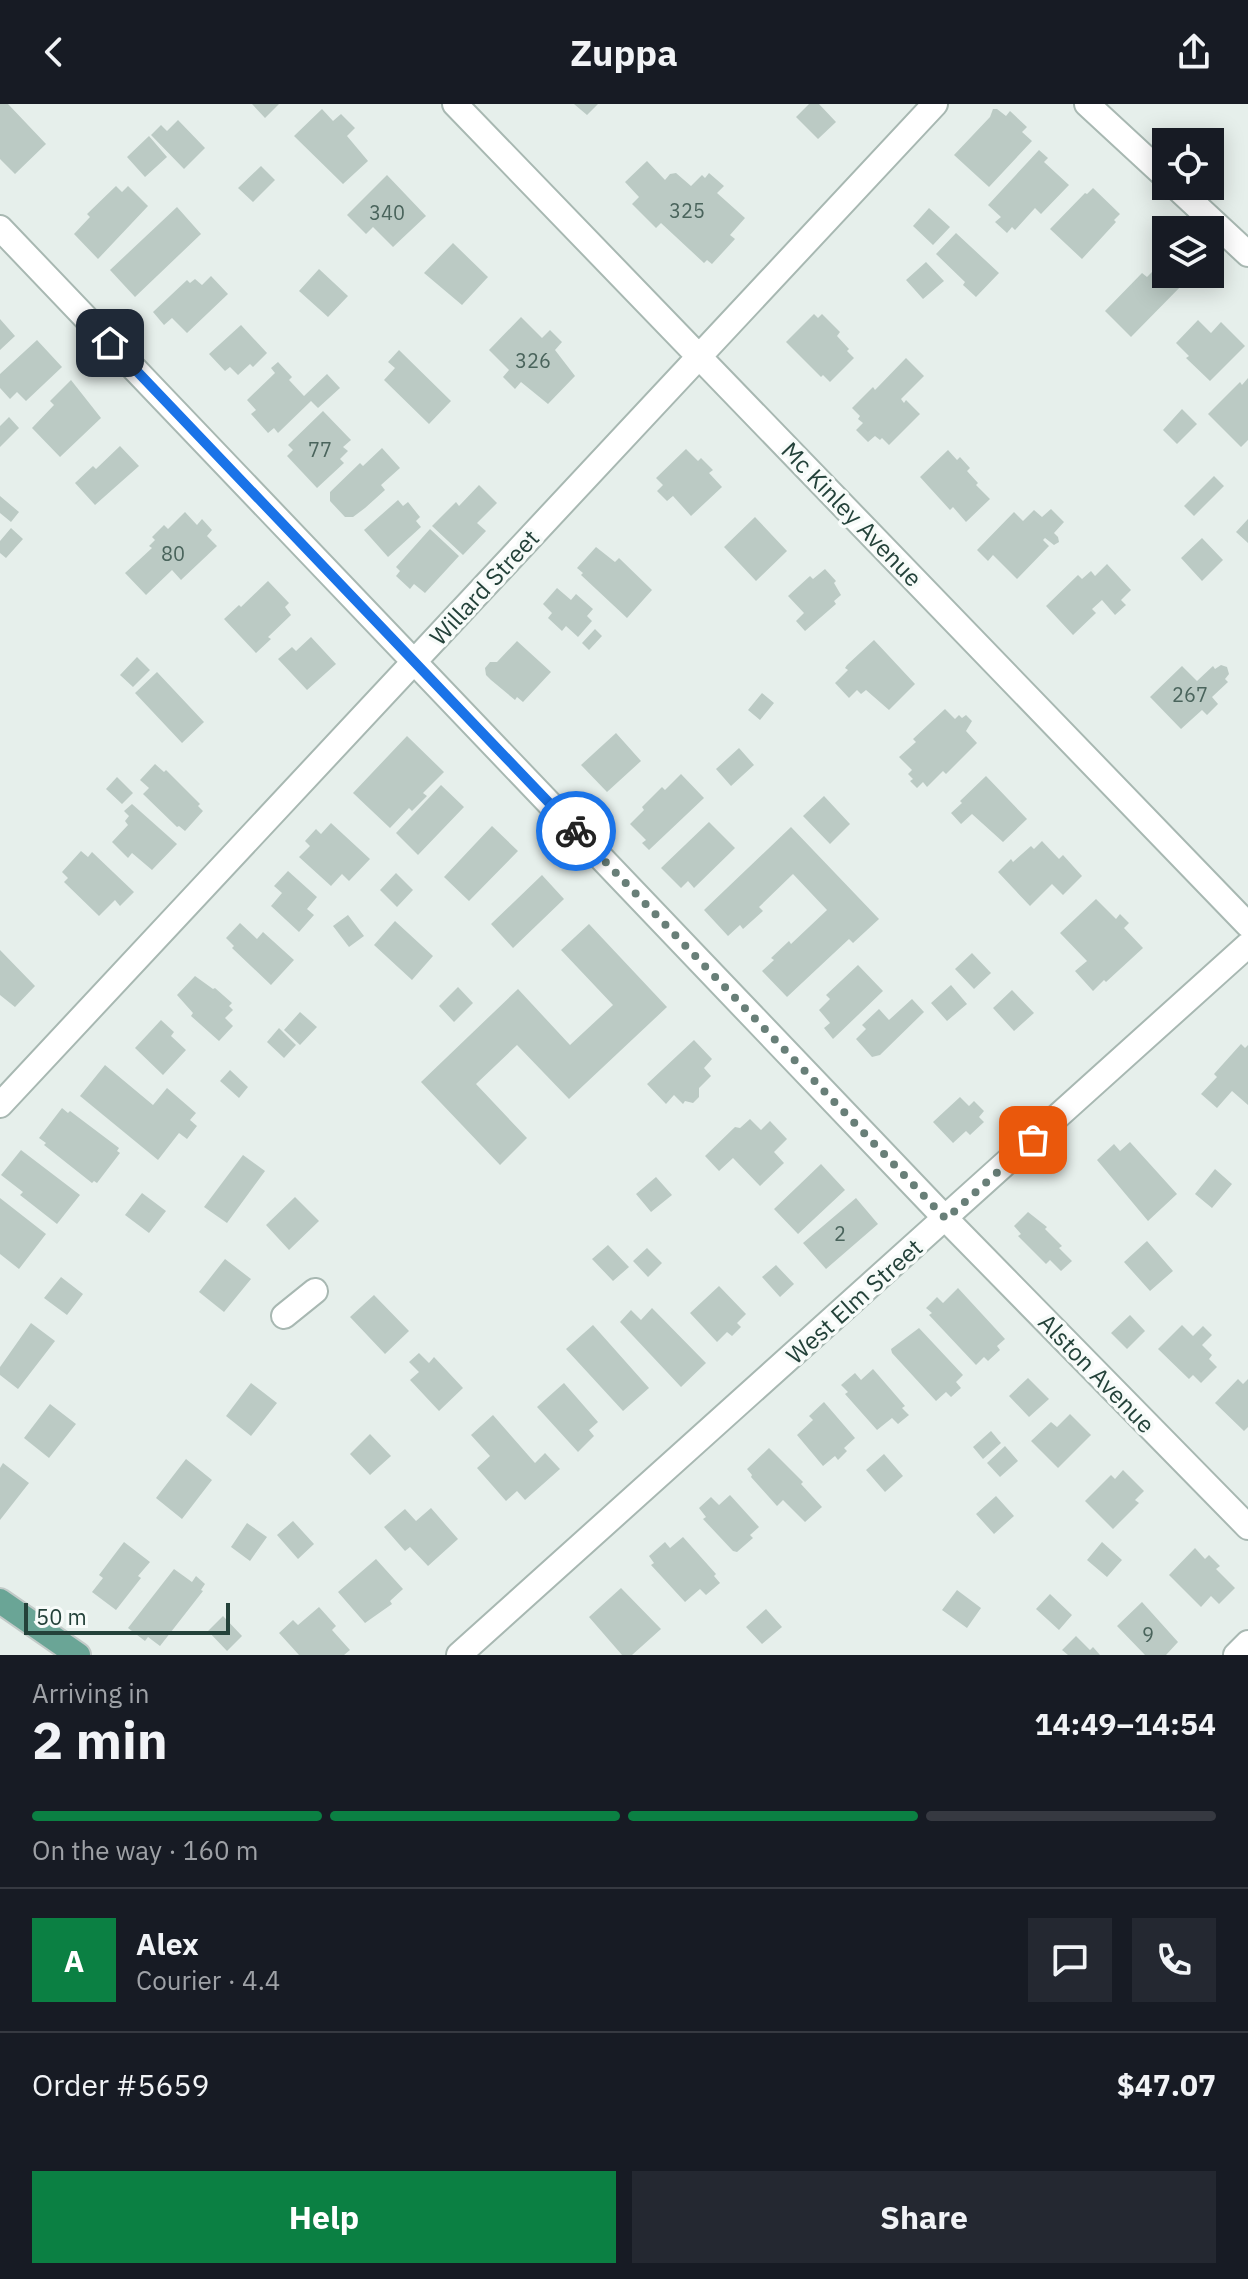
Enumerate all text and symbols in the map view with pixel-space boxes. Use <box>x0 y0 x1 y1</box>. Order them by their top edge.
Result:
text: Zuppa <box>570 29 678 76</box>
icon: back <box>32 30 76 74</box>
icon: share <box>1172 30 1216 74</box>
map controls <box>1152 128 1224 288</box>
button: locate <box>1152 128 1224 200</box>
house number: 325 <box>669 197 705 224</box>
house number: 340 <box>369 199 405 226</box>
button: layers <box>1152 216 1224 288</box>
pin <box>76 309 144 377</box>
icon: home <box>88 321 132 365</box>
house number: 326 <box>515 347 551 374</box>
street label: Mc Kinley Avenue <box>775 435 929 593</box>
house number: 77 <box>308 436 332 463</box>
street label: Willard Street <box>422 522 546 652</box>
house number: 80 <box>161 540 185 567</box>
house number: 267 <box>1172 681 1208 708</box>
courier <box>536 791 616 871</box>
icon: bike <box>554 809 598 853</box>
pin <box>999 1106 1067 1174</box>
icon: bag <box>1011 1118 1055 1162</box>
house number: 2 <box>834 1220 846 1247</box>
street label: West Elm Street <box>779 1231 929 1371</box>
street label: Alston Avenue <box>1032 1306 1162 1440</box>
scale bar <box>24 1599 230 1635</box>
text: 50 m <box>36 1602 87 1631</box>
house number: 9 <box>1142 1621 1154 1648</box>
text: Arriving in <box>32 1676 149 1710</box>
text: 14:49–14:54 <box>1035 1704 1216 1743</box>
text: 2 min <box>32 1706 168 1773</box>
text: On the way · 160 m <box>32 1833 258 1867</box>
button: chat <box>1028 1918 1112 2002</box>
button: phone <box>1132 1918 1216 2002</box>
text: Alex <box>136 1924 199 1963</box>
text: A <box>64 1941 84 1980</box>
text: Courier · 4.4 <box>136 1963 280 1997</box>
text: Order #5659 <box>32 2065 209 2104</box>
text: $47.07 <box>1117 2065 1216 2104</box>
button: Help <box>32 2171 616 2263</box>
button: Share <box>632 2171 1216 2263</box>

